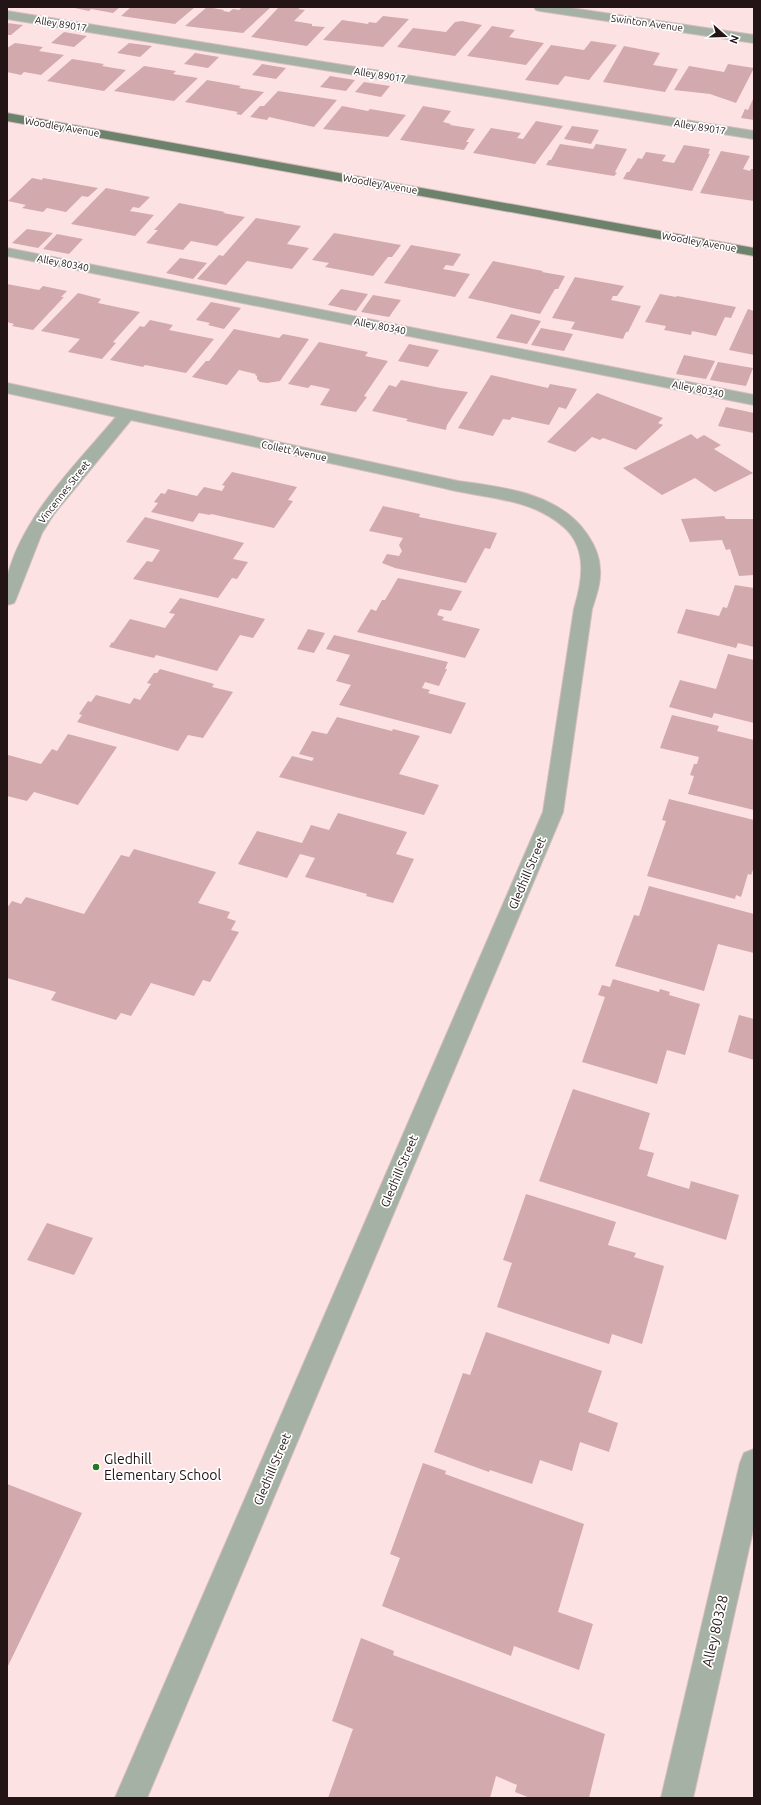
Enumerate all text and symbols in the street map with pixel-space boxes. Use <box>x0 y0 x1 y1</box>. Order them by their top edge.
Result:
street label: Swinton Avenue <box>610 13 684 33</box>
street label: Alley 89017 <box>34 14 88 34</box>
north arrow <box>705 16 745 56</box>
text: N <box>727 34 741 45</box>
street label: Alley 89017 <box>353 65 407 85</box>
street label: Woodley Avenue <box>24 115 100 139</box>
street label: Alley 89017 <box>673 117 727 137</box>
street label: Woodley Avenue <box>342 172 418 196</box>
street label: Woodley Avenue <box>661 230 737 254</box>
street label: Alley 80340 <box>36 253 90 273</box>
street label: Alley 80340 <box>353 316 407 336</box>
street label: Alley 80340 <box>671 379 725 399</box>
street label: Collett Avenue <box>260 439 328 463</box>
street label: Vincennes Street <box>36 458 92 526</box>
street label: Gledhill Street <box>506 835 548 911</box>
street label: Gledhill Street <box>378 1133 420 1209</box>
street label: Gledhill Street <box>251 1431 293 1507</box>
place label: Gledhill Elementary School <box>104 1451 222 1483</box>
marker: Gledhill Elementary School <box>91 1462 101 1472</box>
street label: Alley 80328 <box>699 1593 731 1669</box>

